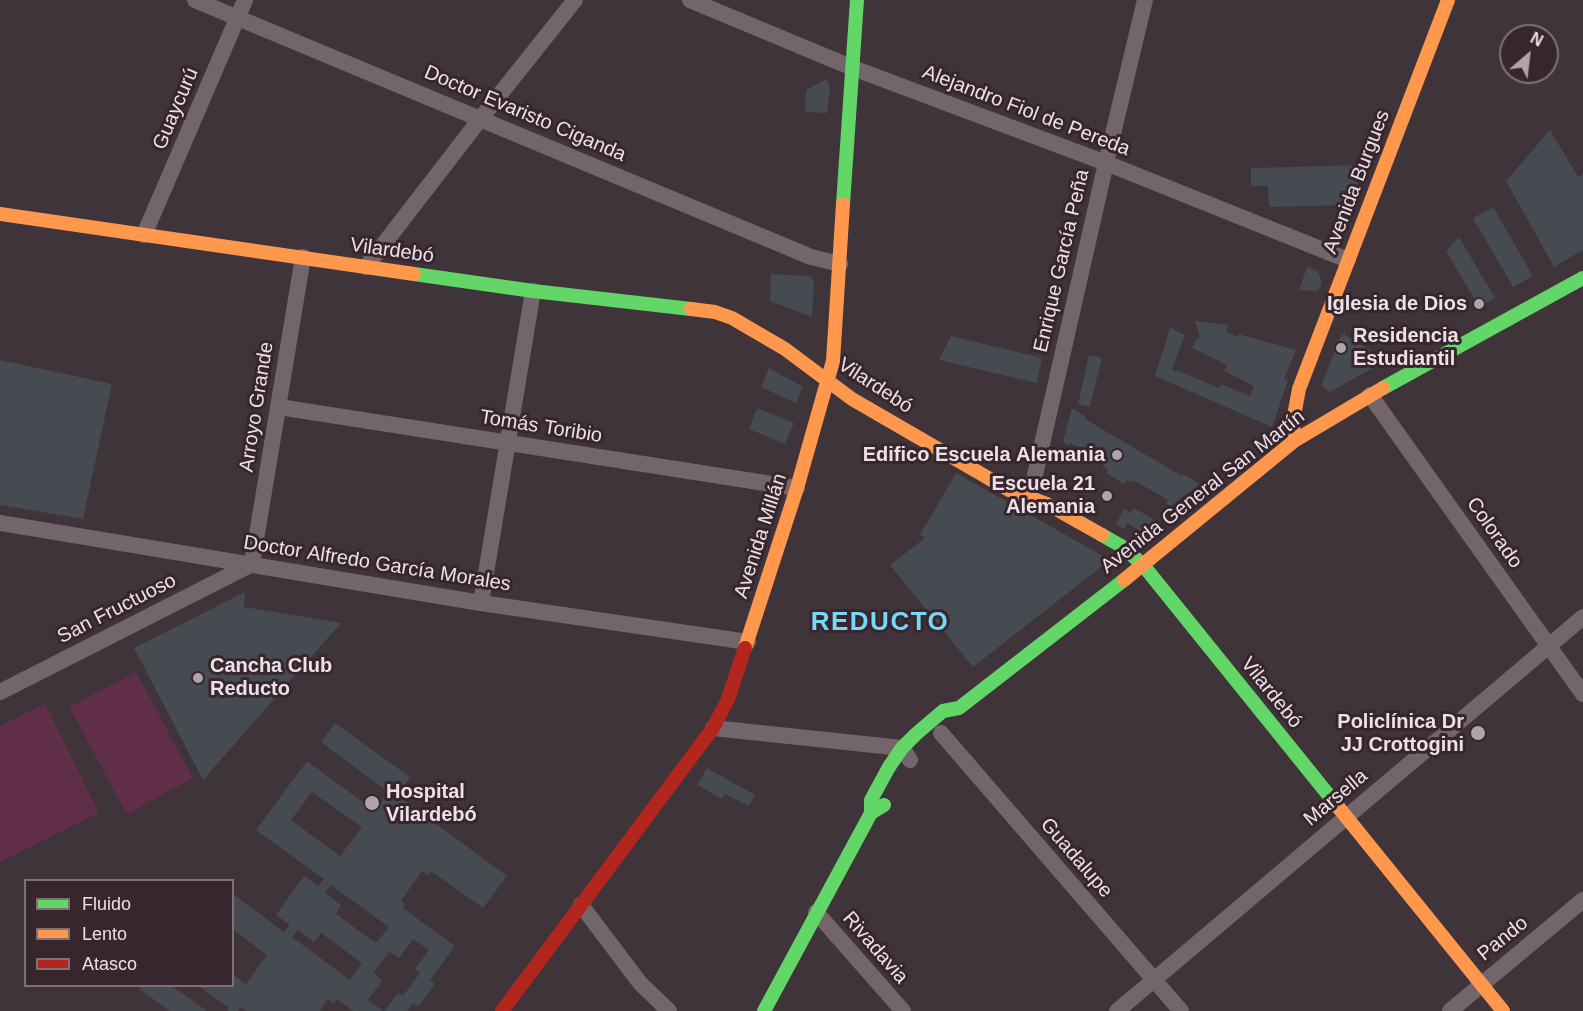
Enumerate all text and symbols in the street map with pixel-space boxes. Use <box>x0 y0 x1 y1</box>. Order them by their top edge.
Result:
north arrow <box>1499 24 1559 84</box>
text: N <box>1528 29 1546 50</box>
street label: Alejandro Fiol de Pereda <box>919 60 1133 162</box>
street label: Doctor Evaristo Ciganda <box>421 61 629 167</box>
street label: Guaycurú <box>148 64 204 154</box>
street label: Avenida Burgues <box>1319 107 1395 257</box>
street label: Enrique García Peña <box>1029 167 1095 355</box>
street label: Vilardebó <box>349 233 435 269</box>
place label: Iglesia de Dios <box>1327 292 1467 316</box>
marker: Iglesia de Dios <box>1472 297 1486 311</box>
place label: Residencia Estudiantil <box>1353 324 1459 371</box>
street label: Arroyo Grande <box>235 340 279 474</box>
marker: Residencia Estudiantil <box>1334 341 1348 355</box>
street label: Vilardebó <box>833 353 917 419</box>
street label: Tomás Toribio <box>478 405 604 449</box>
street label: Avenida General San Martín <box>1096 405 1310 579</box>
place label: Edifico Escuela Alemania <box>863 443 1105 467</box>
marker: Edifico Escuela Alemania <box>1110 448 1124 462</box>
street label: Avenida Millán <box>730 471 792 601</box>
place label: Escuela 21 Alemania <box>992 472 1095 519</box>
marker: Escuela 21 Alemania <box>1100 489 1114 503</box>
street label: Colorado <box>1461 493 1527 573</box>
street label: Doctor Alfredo García Morales <box>242 531 512 597</box>
street label: San Fructuoso <box>54 569 180 649</box>
district label: REDUCTO <box>811 607 949 639</box>
street label: Vilardebó <box>1235 653 1307 733</box>
place label: Cancha Club Reducto <box>210 654 332 701</box>
marker: Cancha Club Reducto <box>191 671 205 685</box>
place label: Policlínica Dr JJ Crottogini <box>1337 710 1464 757</box>
marker: Policlínica Dr JJ Crottogini <box>1469 724 1487 742</box>
street label: Marsella <box>1299 765 1373 831</box>
place label: Hospital Vilardebó <box>386 780 477 827</box>
marker: Hospital Vilardebó <box>363 794 381 812</box>
street label: Guadalupe <box>1035 813 1117 903</box>
legend <box>24 879 234 987</box>
text: Fluido <box>82 894 131 914</box>
street label: Rivadavia <box>837 907 913 989</box>
street label: Pando <box>1473 911 1533 967</box>
text: Lento <box>82 924 127 944</box>
text: Atasco <box>82 954 137 974</box>

